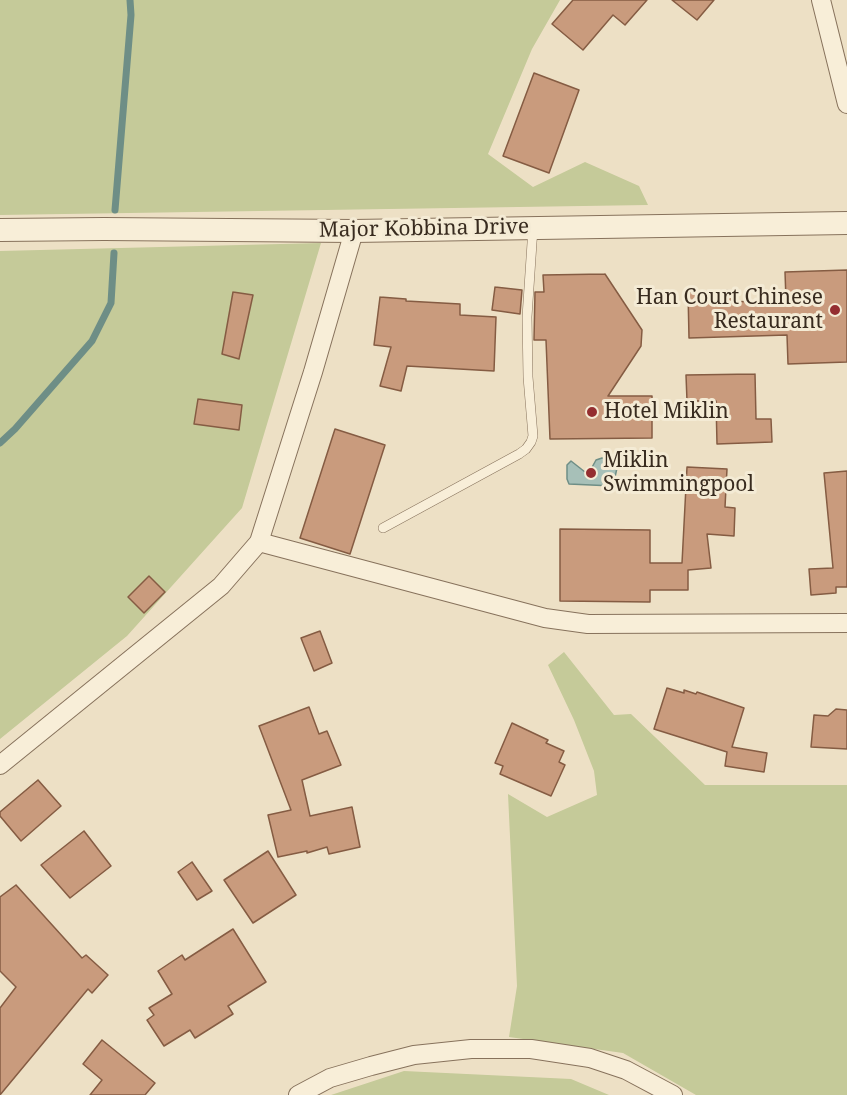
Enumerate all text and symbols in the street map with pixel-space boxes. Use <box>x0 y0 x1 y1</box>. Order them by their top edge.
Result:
street label: Major Kobbina Drive <box>319 215 529 243</box>
place label: Han Court Chinese Restaurant <box>636 285 823 335</box>
marker: Han Court Chinese Restaurant <box>828 303 842 317</box>
place label: Hotel Miklin <box>604 399 729 425</box>
marker: Hotel Miklin <box>585 405 599 419</box>
place label: Miklin Swimmingpool <box>603 448 754 498</box>
marker: Miklin Swimmingpool <box>584 466 598 480</box>

